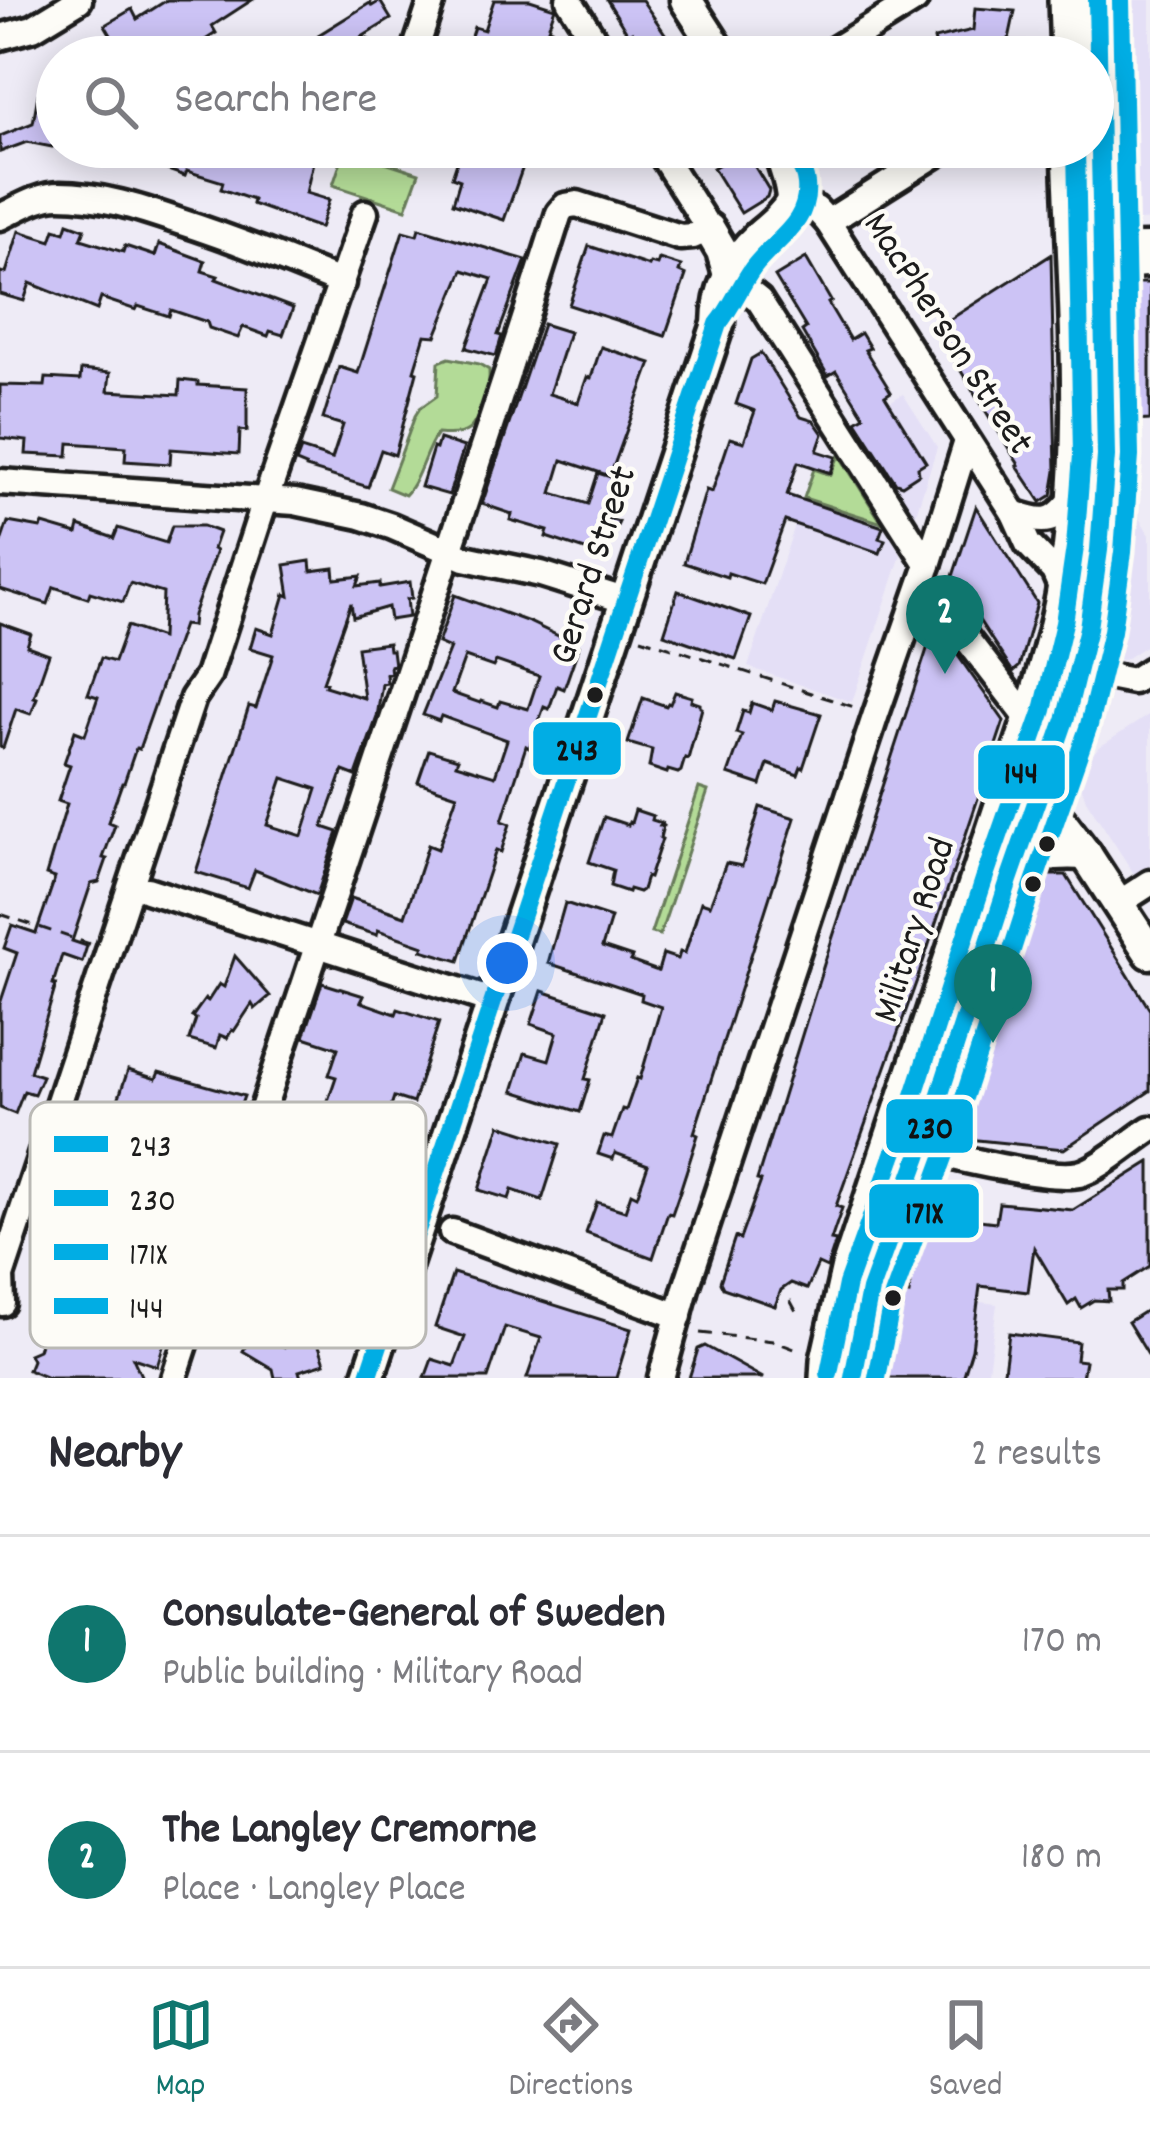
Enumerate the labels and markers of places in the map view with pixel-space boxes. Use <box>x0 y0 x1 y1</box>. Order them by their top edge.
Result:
pin: 2 <box>906 575 984 674</box>
unlabelled marker <box>584 684 606 706</box>
unlabelled marker <box>1036 833 1058 855</box>
unlabelled marker <box>1022 873 1044 895</box>
pin: 1 <box>954 944 1032 1043</box>
unlabelled marker <box>882 1287 904 1309</box>

